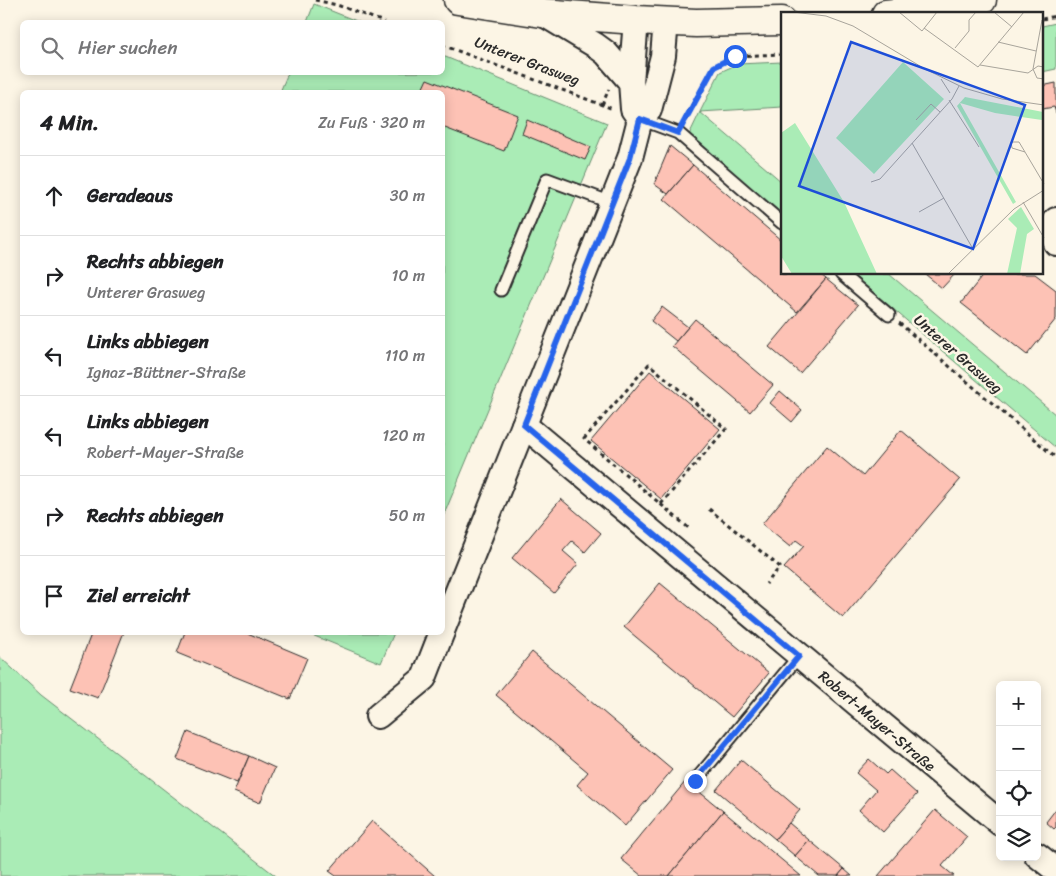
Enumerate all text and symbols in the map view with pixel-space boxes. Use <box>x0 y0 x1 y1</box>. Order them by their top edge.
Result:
inset map <box>781 12 1044 275</box>
search box <box>20 20 445 75</box>
street label: Unterer Grasweg <box>471 29 584 93</box>
text: Hier suchen <box>78 31 178 64</box>
icon: search <box>38 34 66 62</box>
route start <box>724 45 747 68</box>
text: 4 Min. <box>40 104 99 142</box>
text: Zu Fuß · 320 m <box>318 108 425 137</box>
text: Geradeaus <box>87 179 173 212</box>
text: 30 m <box>390 181 425 210</box>
icon: ahead <box>40 182 68 210</box>
text: Rechts abbiegen <box>87 245 224 278</box>
text: 10 m <box>392 261 425 290</box>
icon: right <box>40 262 68 290</box>
text: Unterer Grasweg <box>87 278 205 307</box>
street label: Unterer Grasweg <box>908 308 1009 401</box>
text: Links abbiegen <box>87 325 209 358</box>
text: 110 m <box>385 341 425 370</box>
icon: left <box>40 342 68 370</box>
text: Ignaz-Büttner-Straße <box>87 358 246 387</box>
text: Links abbiegen <box>87 405 209 438</box>
text: 120 m <box>382 421 425 450</box>
icon: left <box>40 422 68 450</box>
text: Robert-Mayer-Straße <box>87 438 244 467</box>
text: Rechts abbiegen <box>87 499 224 532</box>
text: 50 m <box>389 501 425 530</box>
icon: right <box>40 502 68 530</box>
text: Ziel erreicht <box>87 579 190 612</box>
icon: arrive <box>40 582 68 610</box>
street label: Robert-Mayer-Straße <box>812 664 942 778</box>
map controls <box>996 681 1041 861</box>
button: + <box>996 681 1041 726</box>
button: − <box>996 726 1041 771</box>
route end <box>684 770 707 793</box>
button: locate <box>996 771 1041 816</box>
button: layers <box>996 816 1041 861</box>

